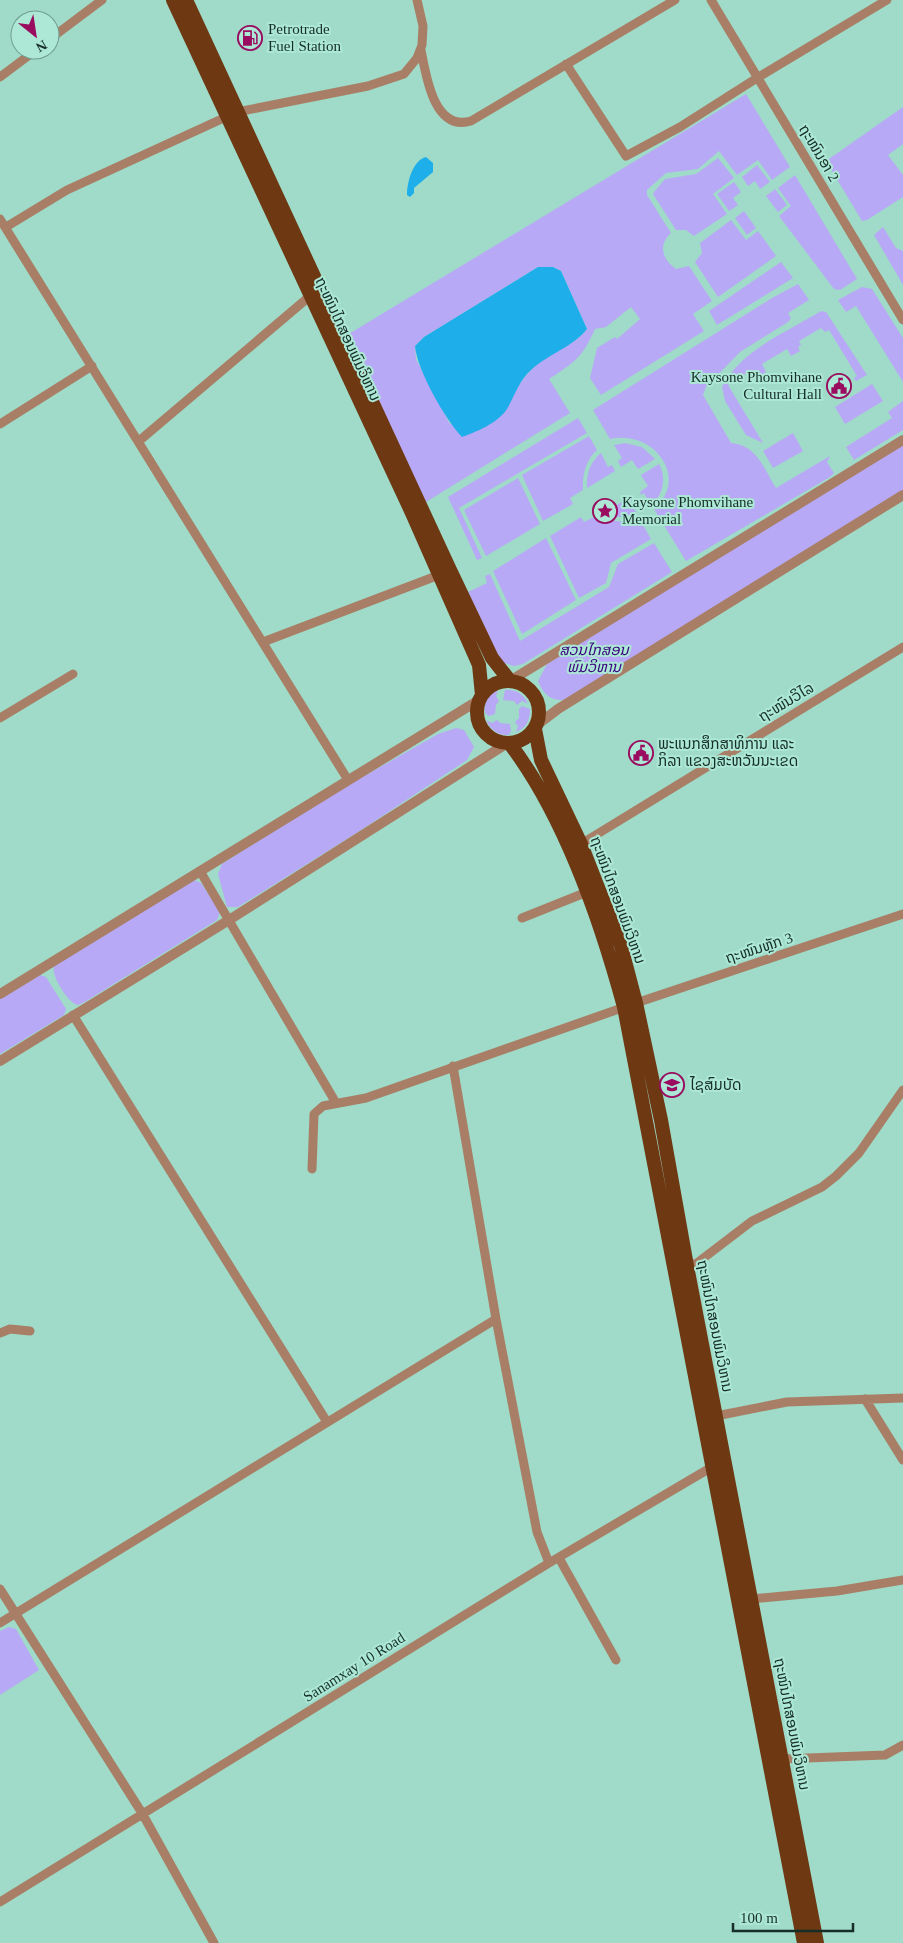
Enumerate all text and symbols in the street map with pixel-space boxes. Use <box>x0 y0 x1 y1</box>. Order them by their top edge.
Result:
north arrow <box>10 10 60 60</box>
place label: Petrotrade Fuel Station <box>268 21 341 54</box>
fuel station icon: Petrotrade Fuel Station <box>237 25 263 51</box>
text: N <box>33 37 49 55</box>
street label: ຖະໜົນອາ 2 <box>796 122 842 184</box>
street label: ຖະໜົນໄກສອນພົມວິຫານ <box>312 274 385 403</box>
place label: Kaysone Phomvihane Cultural Hall <box>691 369 822 402</box>
public building icon: Kaysone Phomvihane Cultural Hall <box>826 373 852 399</box>
place label: Kaysone Phomvihane Memorial <box>622 494 754 527</box>
place icon: Kaysone Phomvihane Memorial <box>592 498 618 524</box>
park label: ສວນໄກສອນ ພົມວິຫານ <box>559 642 631 675</box>
street label: ຖະໜົນວິໄລ <box>755 678 817 725</box>
place label: ພະແນກສຶກສາທິການ ແລະ ກິລາ ແຂວງສະຫວັນນະເຂດ <box>658 735 798 769</box>
public building icon: ພະແນກສຶກສາທິການ ແລະ ກິລາ ແຂວງສະຫວັນນະເຂດ <box>628 740 654 766</box>
street label: ຖະໜົນໄກສອນພົມວິຫານ <box>587 834 649 966</box>
street label: ຖະໜົນຫຼັກ 3 <box>723 930 795 967</box>
school or university icon: ໄຊສົມບັດ <box>659 1072 685 1098</box>
place label: ໄຊສົມບັດ <box>689 1076 742 1093</box>
street label: ຖະໜົນໄກສອນພົມວິຫານ <box>694 1258 737 1394</box>
street label: Sanamxay 10 Road <box>300 1629 408 1705</box>
street label: ຖະໜົນໄກສອນພົມວິຫານ <box>771 1656 814 1792</box>
scale bar <box>733 1900 853 1932</box>
text: 100 m <box>740 1910 778 1926</box>

